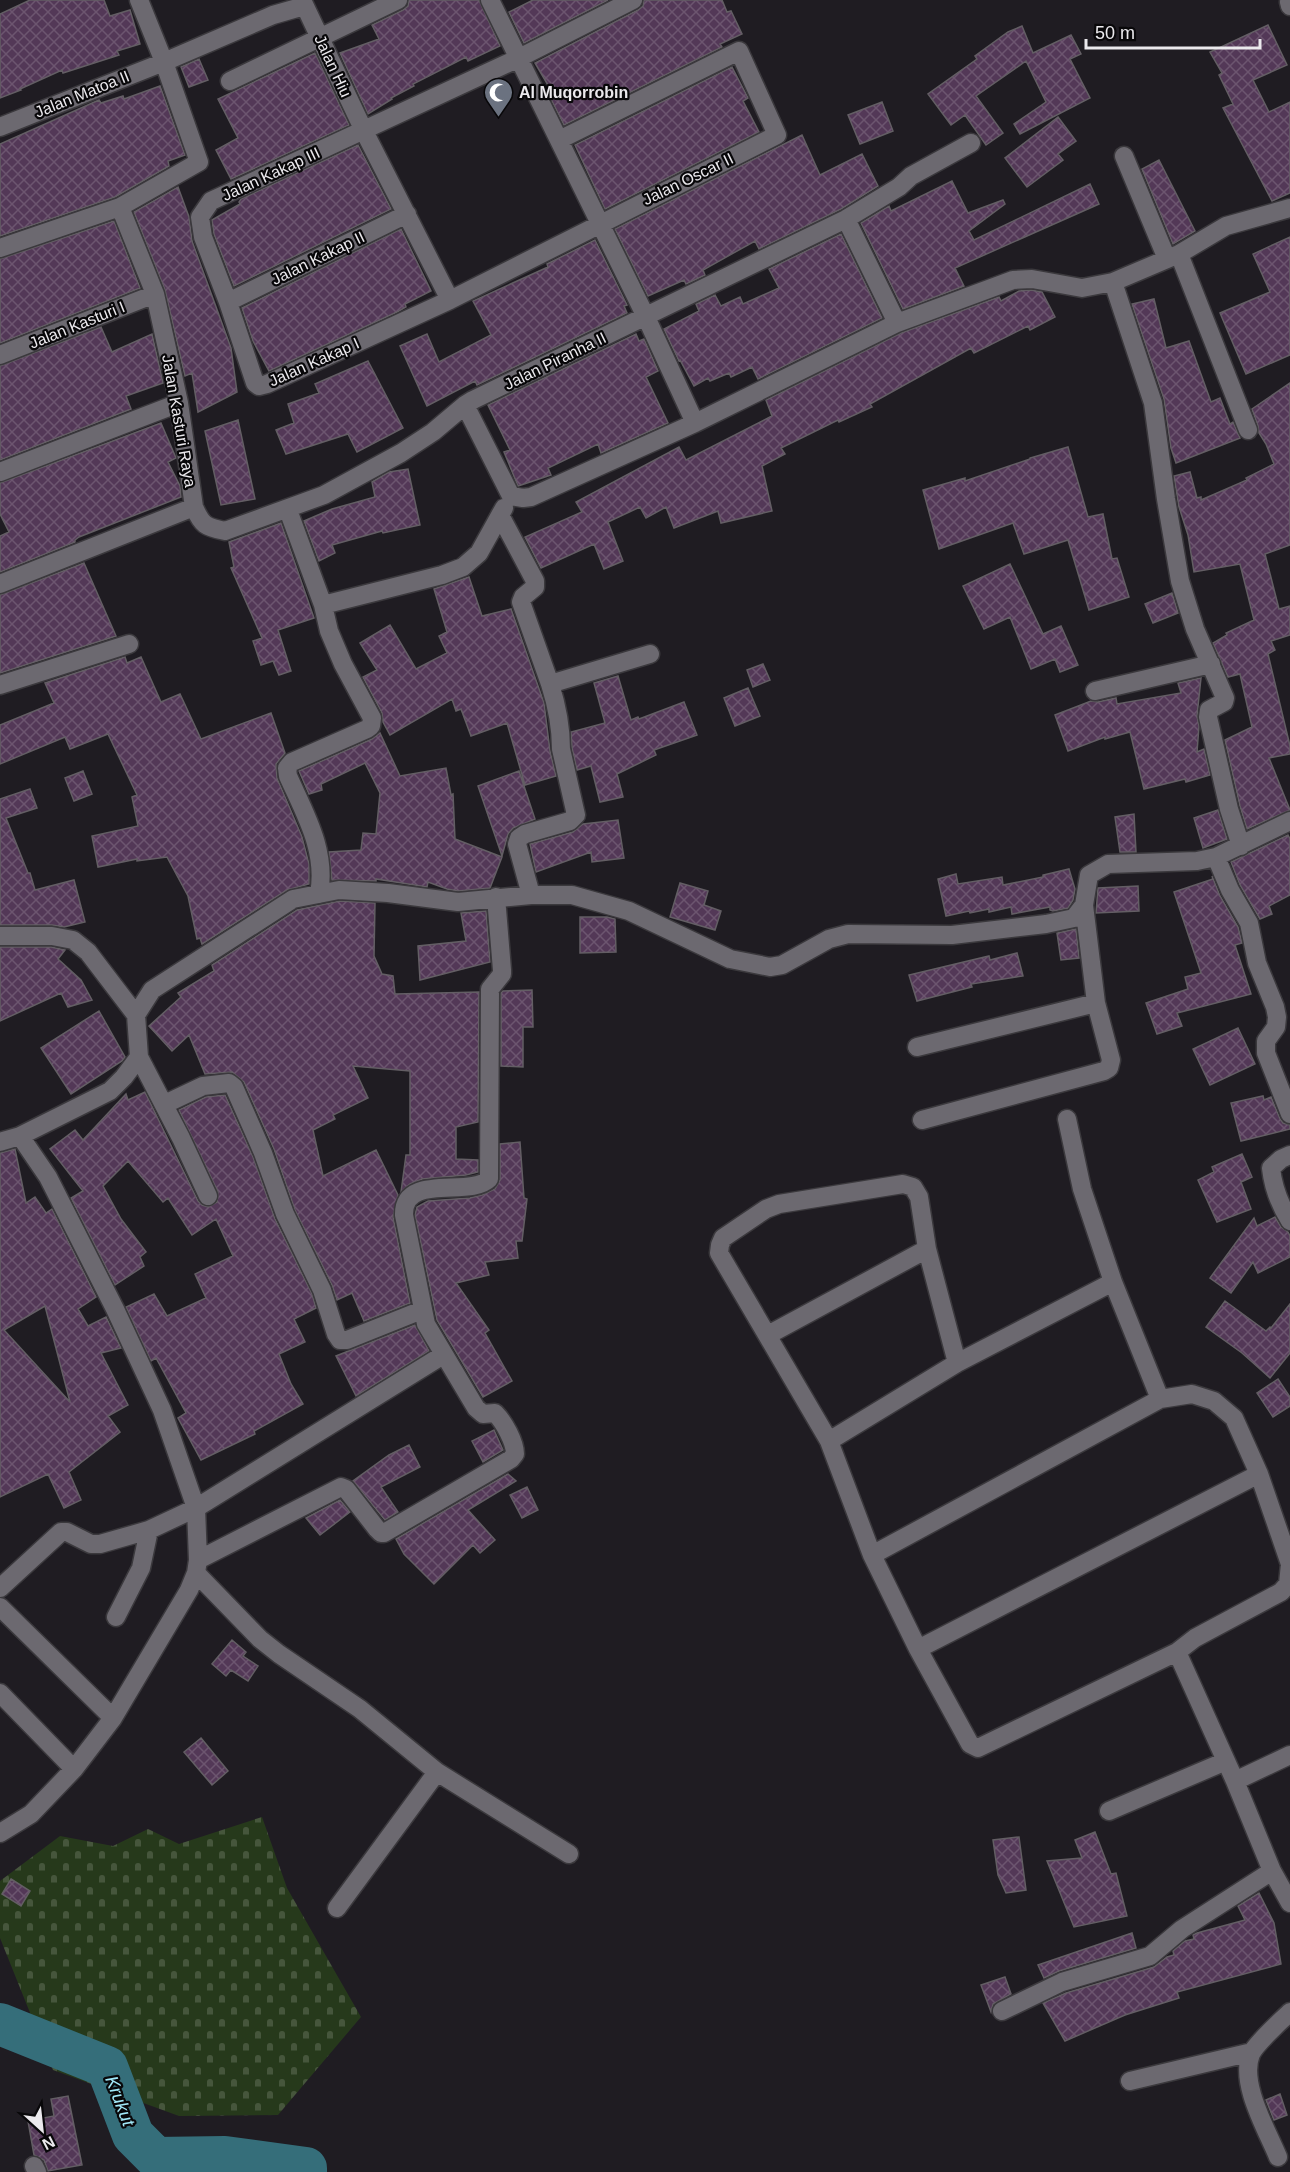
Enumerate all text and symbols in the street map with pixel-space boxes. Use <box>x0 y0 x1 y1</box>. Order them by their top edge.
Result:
scale bar <box>1086 12 1260 50</box>
text: 50 m <box>1095 23 1135 43</box>
street label: Jalan Hiu <box>311 32 355 100</box>
street label: Jalan Matoa II <box>32 67 132 121</box>
mosque icon: Al Muqorrobin <box>482 76 514 118</box>
place label: Al Muqorrobin <box>519 84 628 101</box>
street label: Jalan Kakap III <box>219 144 323 204</box>
street label: Jalan Oscar II <box>640 150 736 208</box>
street label: Jalan Kakap II <box>269 228 367 288</box>
street label: Jalan Kasturi I <box>27 298 127 352</box>
street label: Jalan Piranha II <box>501 329 609 393</box>
street label: Jalan Kakap I <box>266 335 362 389</box>
street label: Jalan Kasturi Raya <box>159 353 199 489</box>
water label: Krukut <box>101 2073 139 2130</box>
north arrow <box>12 2100 72 2160</box>
text: N <box>40 2133 58 2153</box>

